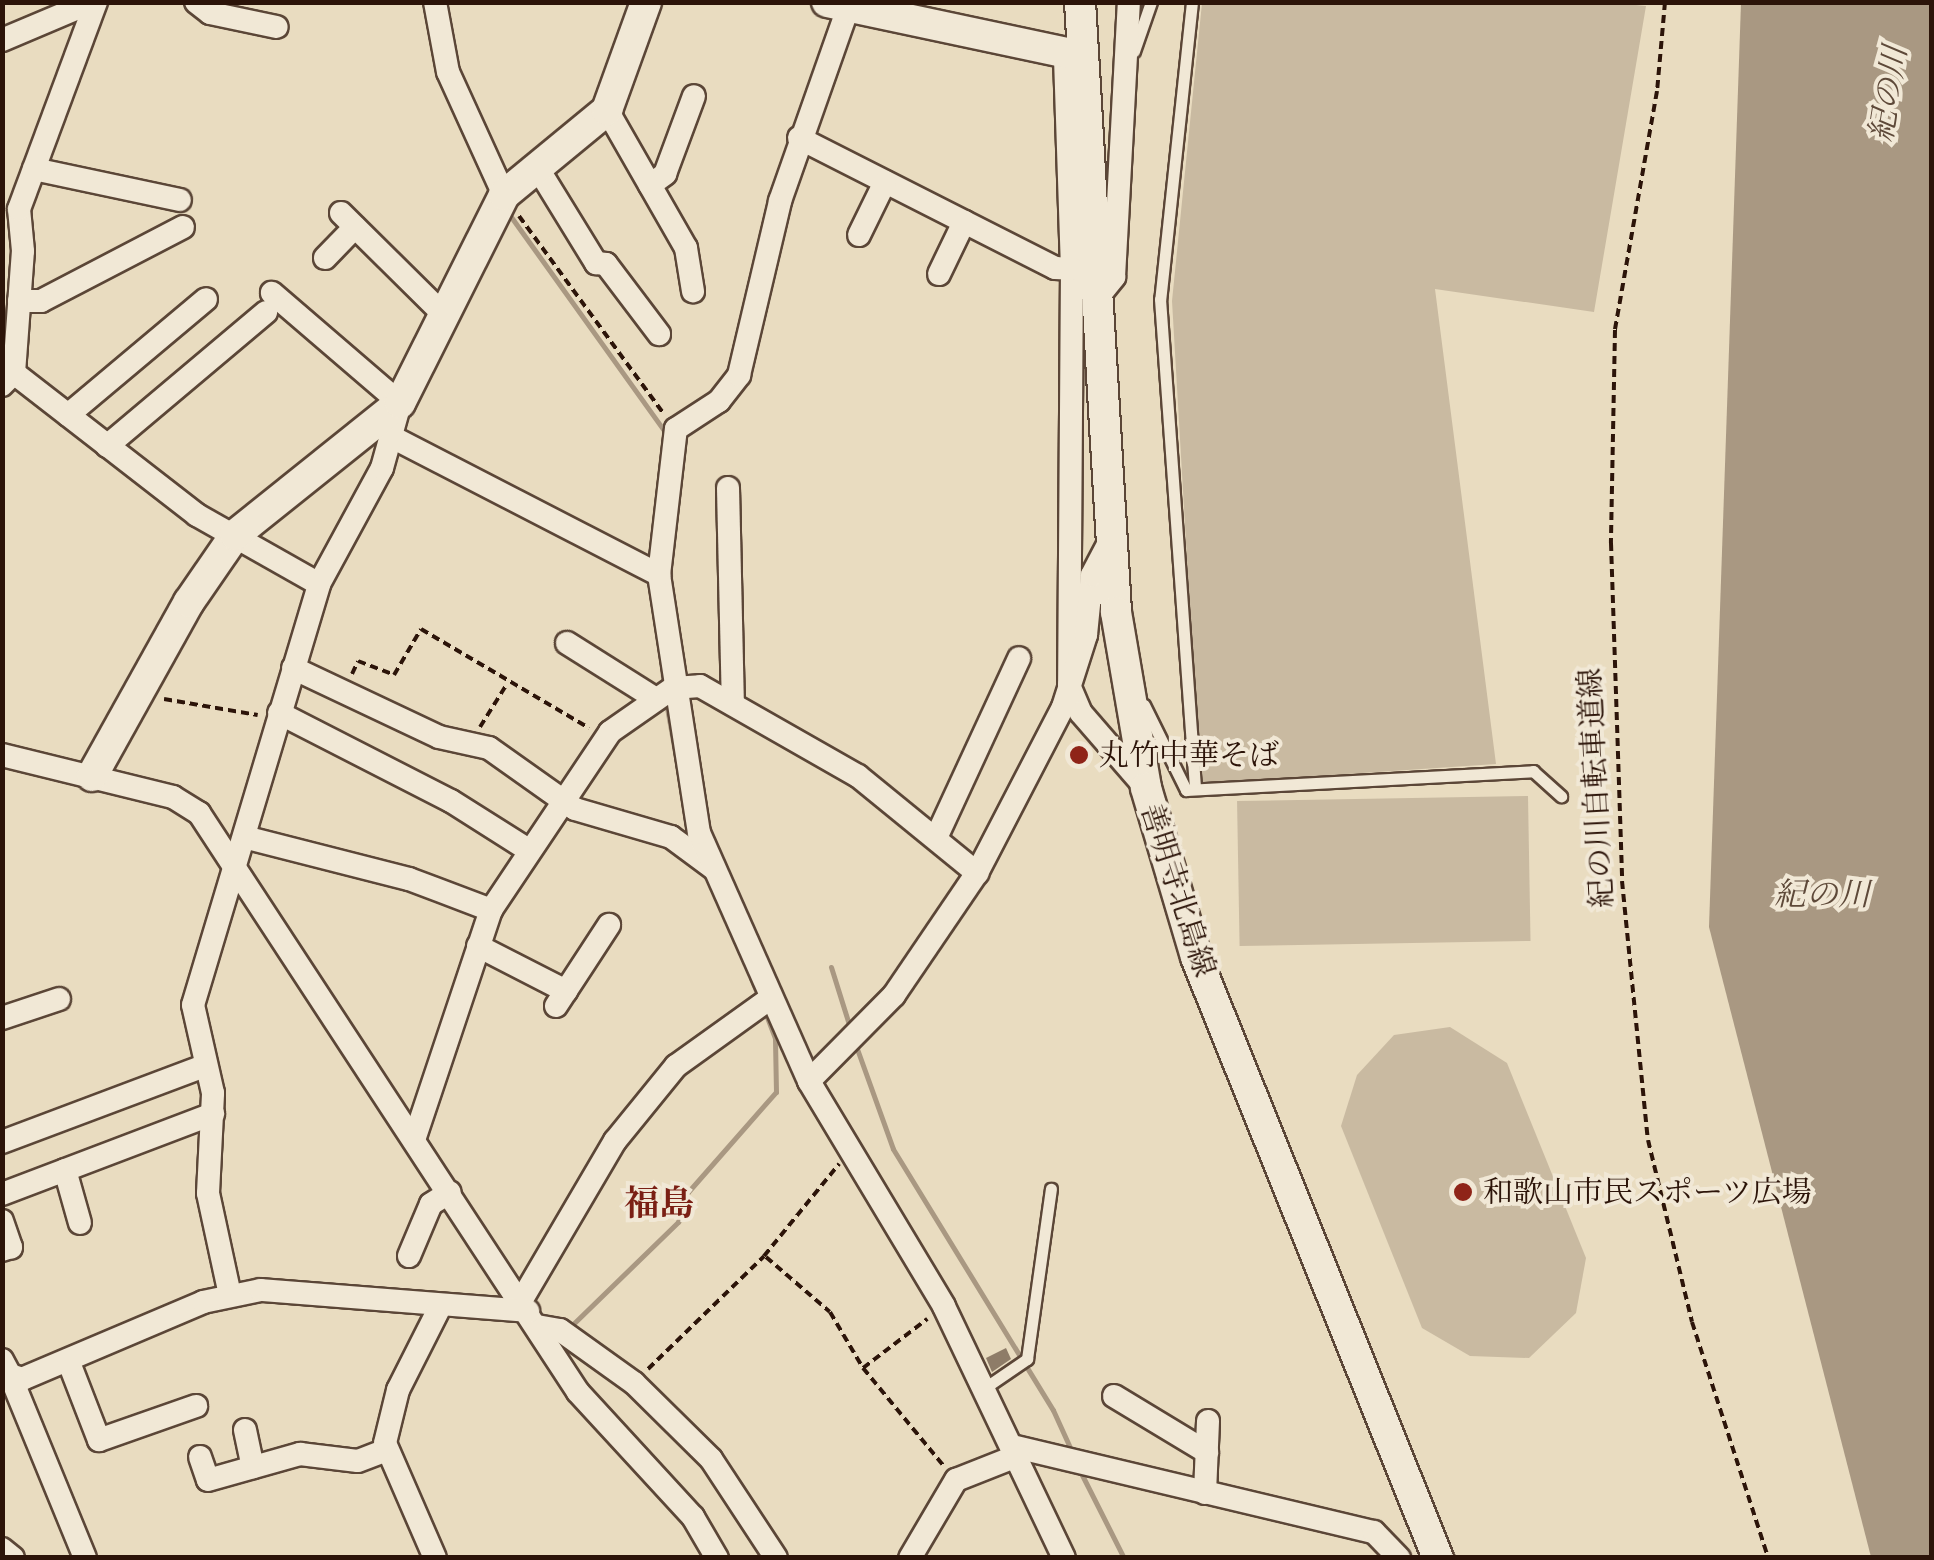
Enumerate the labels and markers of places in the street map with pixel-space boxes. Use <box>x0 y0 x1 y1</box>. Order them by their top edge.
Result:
place label: 丸竹中華そば <box>1099 737 1279 773</box>
marker: 丸竹中華そば <box>1068 744 1090 766</box>
place label: 和歌山市民スポーツ広場 <box>1483 1174 1813 1210</box>
marker: 和歌山市民スポーツ広場 <box>1452 1181 1474 1203</box>

